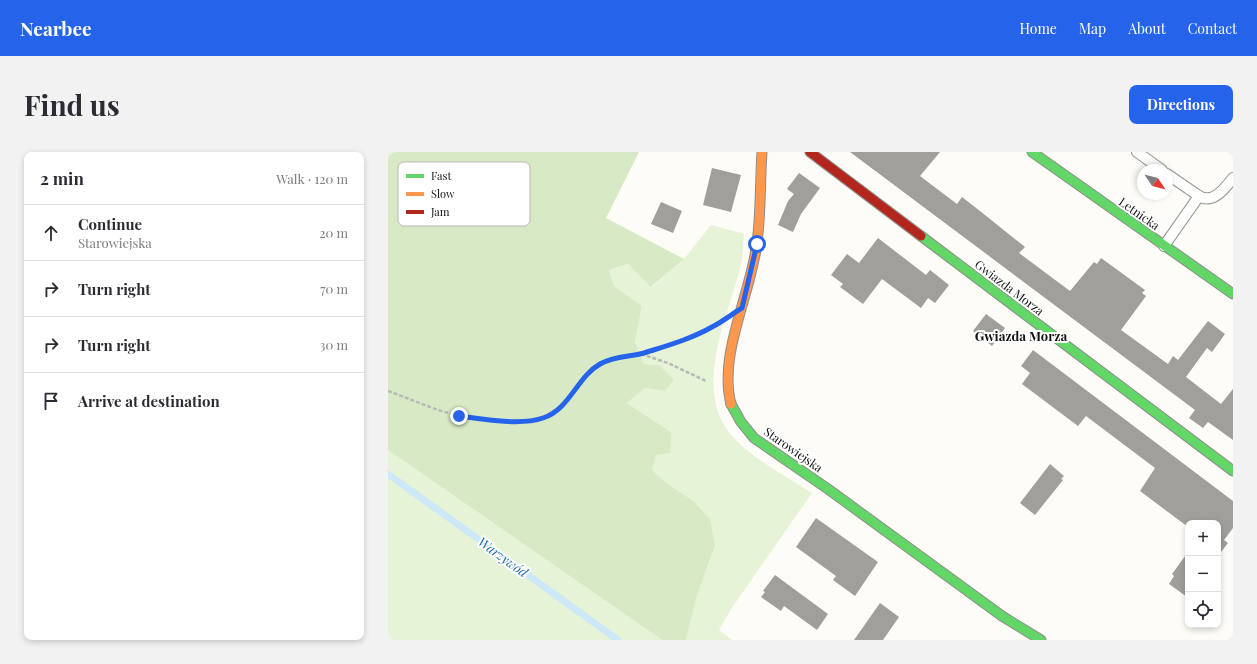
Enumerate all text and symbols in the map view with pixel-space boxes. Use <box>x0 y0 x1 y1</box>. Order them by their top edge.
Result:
text: Nearbee <box>20 15 92 41</box>
text: Home <box>1019 19 1057 38</box>
text: Map <box>1079 19 1106 38</box>
text: About <box>1128 19 1166 38</box>
text: Contact <box>1188 19 1237 38</box>
button: Directions <box>1129 85 1233 124</box>
text: Find us <box>24 86 120 123</box>
legend <box>398 162 530 226</box>
north arrow <box>1137 164 1173 200</box>
text: 2 min <box>40 167 84 189</box>
text: Fast <box>431 168 451 183</box>
text: Walk · 120 m <box>276 170 348 187</box>
text: Slow <box>431 186 455 201</box>
street label: Letnicka <box>1116 193 1163 233</box>
text: Jam <box>430 204 450 219</box>
text: Continue <box>78 214 142 234</box>
icon: ahead <box>40 222 62 244</box>
text: 20 m <box>319 224 348 241</box>
text: Starowiejska <box>78 234 152 251</box>
route start <box>748 235 766 253</box>
street label: Gwiazda Morza <box>972 256 1047 318</box>
icon: right <box>40 278 62 300</box>
text: Turn right <box>78 279 151 299</box>
text: 70 m <box>320 280 348 297</box>
district label: Gwiazda Morza <box>975 327 1067 344</box>
icon: right <box>40 334 62 356</box>
text: Turn right <box>78 335 151 355</box>
text: 30 m <box>320 336 348 353</box>
icon: arrive <box>40 390 62 412</box>
text: Arrive at destination <box>78 391 220 411</box>
route end <box>450 407 468 425</box>
street label: Starowiejska <box>761 423 826 475</box>
map controls <box>1185 520 1221 628</box>
button: + <box>1185 520 1221 556</box>
water label: Warzywód <box>475 533 532 581</box>
button: − <box>1185 556 1221 592</box>
button: locate <box>1185 592 1221 628</box>

